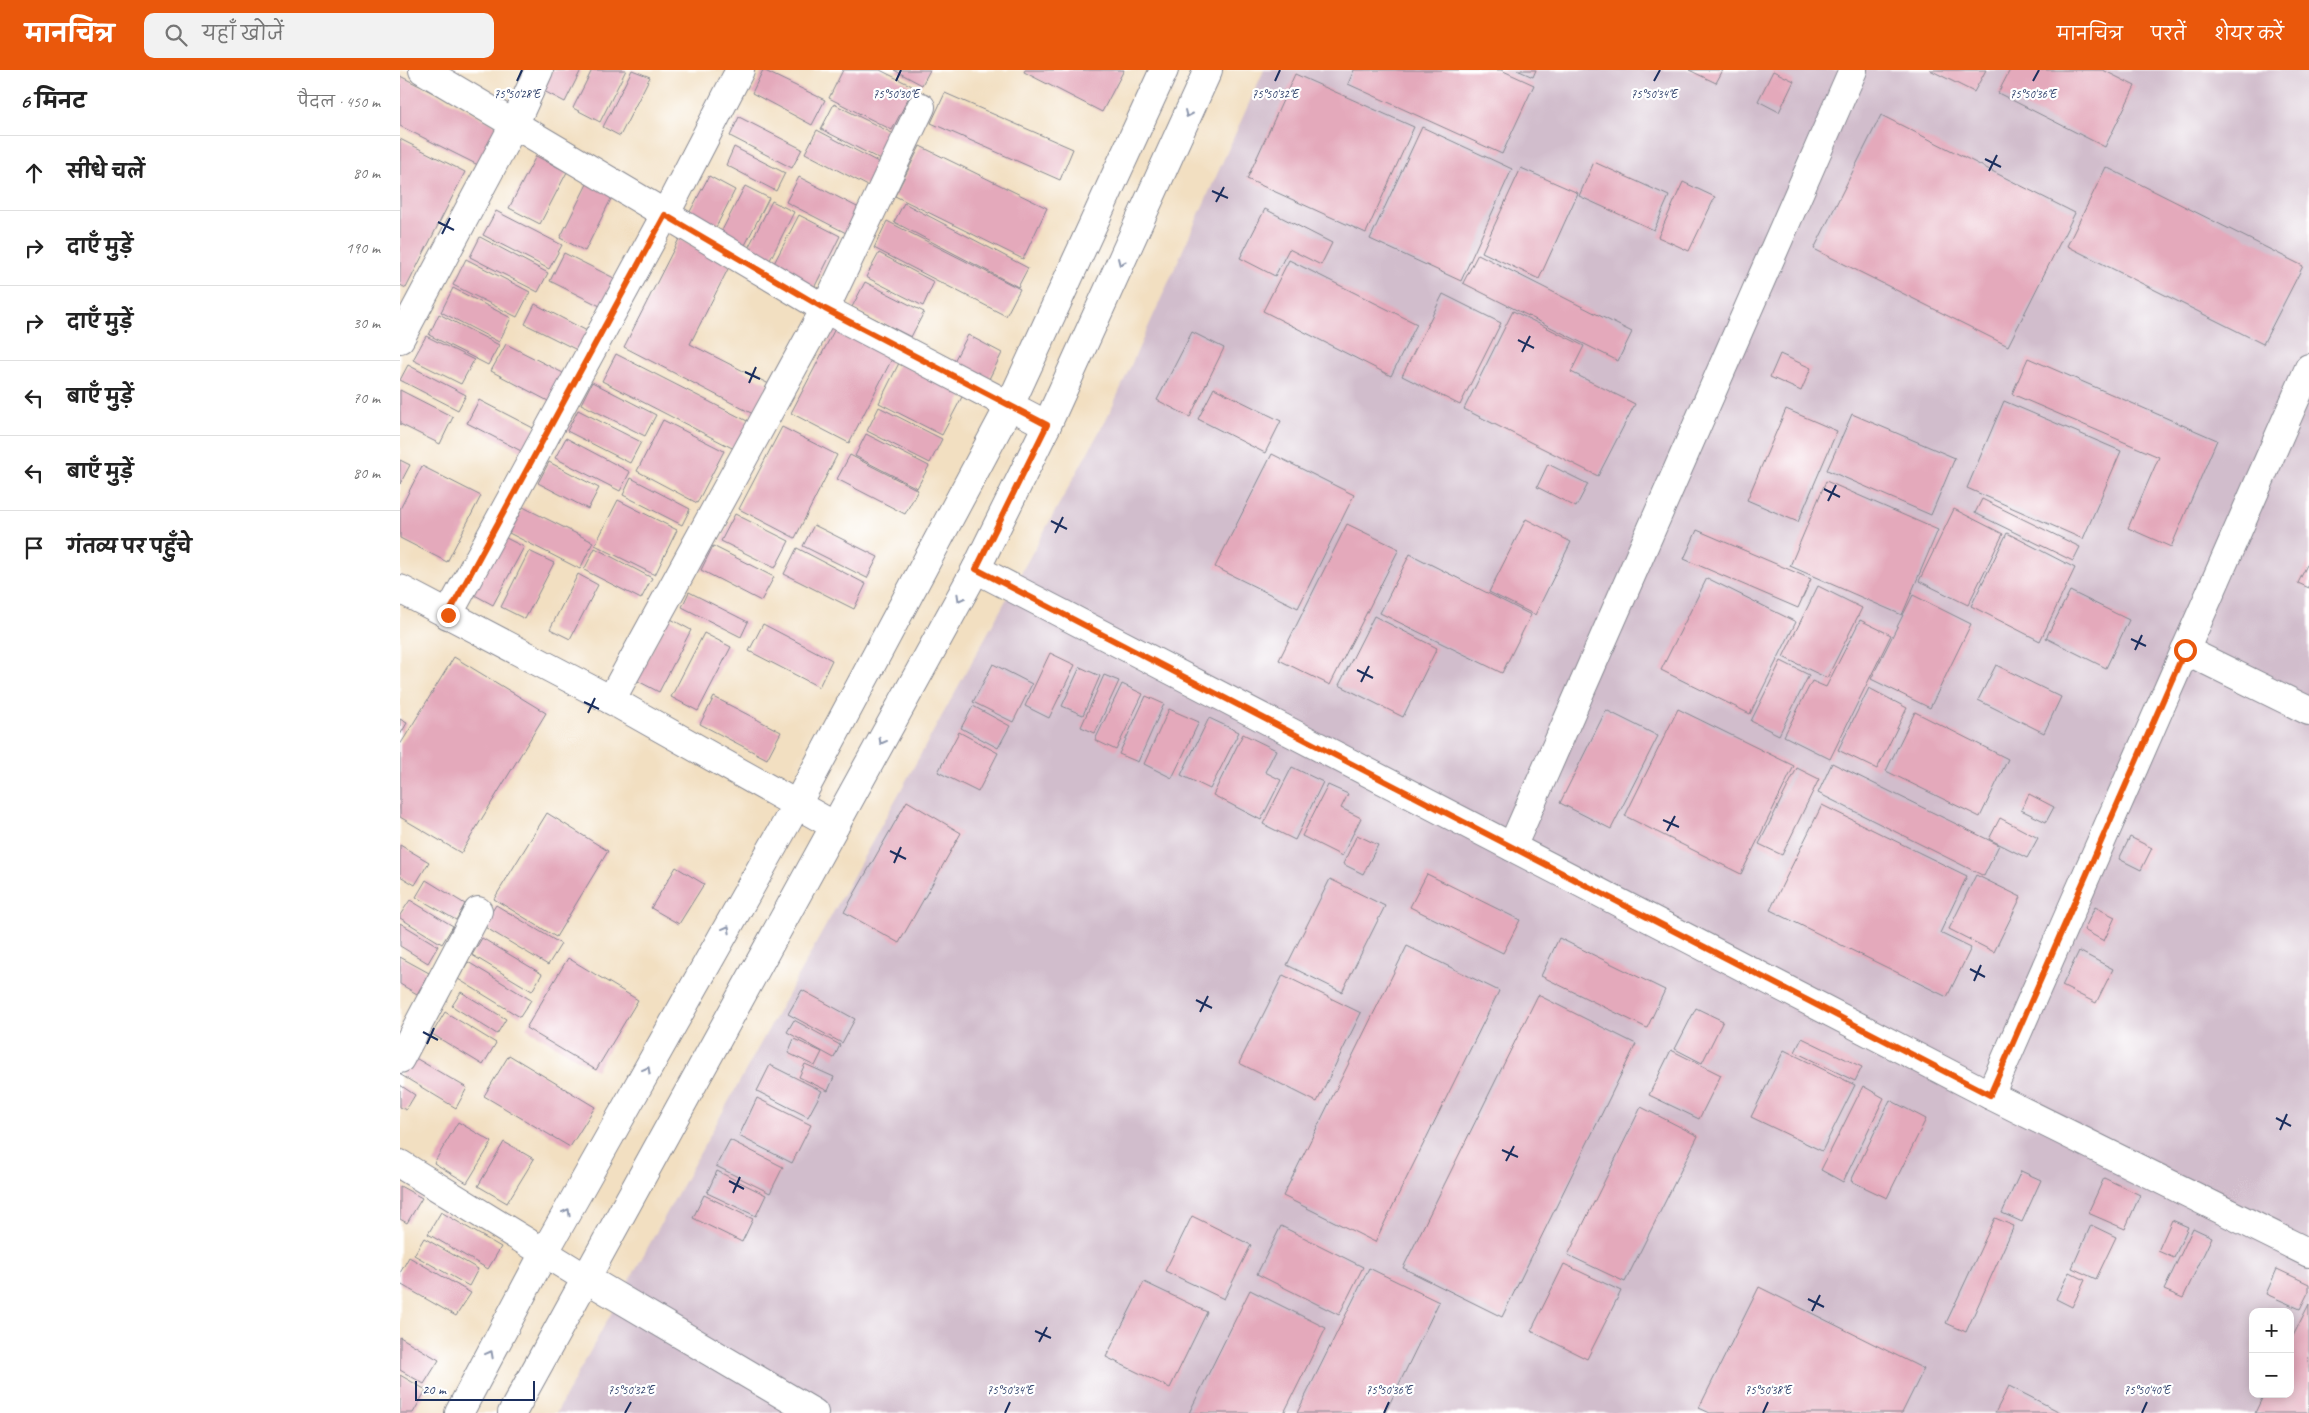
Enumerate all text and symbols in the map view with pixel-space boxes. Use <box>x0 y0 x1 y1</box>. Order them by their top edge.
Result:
search box <box>144 13 494 58</box>
text: मानचित्र <box>25 19 114 49</box>
icon: search <box>162 21 190 49</box>
text: यहाँ खोजें <box>202 22 284 46</box>
text: मानचित्र <box>2057 23 2123 45</box>
text: परतें <box>2151 23 2186 45</box>
text: शेयर करें <box>2214 23 2284 45</box>
text: 75°50'28"E <box>494 86 542 102</box>
text: 75°50'30"E <box>873 86 921 102</box>
text: 75°50'32"E <box>1252 86 1300 102</box>
text: 75°50'34"E <box>1631 86 1679 102</box>
text: 75°50'36"E <box>2010 86 2058 102</box>
text: 6 मिनट <box>20 88 86 114</box>
text: पैदल · 450 m <box>298 92 380 112</box>
one-way arrow <box>1184 109 1195 118</box>
icon: ahead <box>20 159 48 187</box>
text: सीधे चलें <box>67 160 145 184</box>
text: 80 m <box>353 163 380 183</box>
icon: right <box>20 234 48 262</box>
text: दाएँ मुड़ें <box>67 235 133 259</box>
text: 190 m <box>346 238 380 258</box>
one-way arrow <box>1117 257 1127 266</box>
icon: right <box>20 309 48 337</box>
text: दाएँ मुड़ें <box>67 310 133 334</box>
text: 30 m <box>353 313 380 333</box>
icon: left <box>20 384 48 412</box>
text: बाएँ मुड़ें <box>67 385 133 409</box>
text: 70 m <box>353 388 380 408</box>
icon: left <box>20 459 48 487</box>
text: बाएँ मुड़ें <box>67 460 133 484</box>
text: 80 m <box>353 463 380 483</box>
icon: arrive <box>20 534 48 562</box>
text: गंतव्य पर पहुँचे <box>67 535 192 559</box>
one-way arrow <box>956 593 966 602</box>
route end <box>437 604 460 627</box>
route start <box>2174 639 2197 662</box>
one-way arrow <box>878 735 888 744</box>
one-way arrow <box>721 925 731 934</box>
one-way arrow <box>641 1067 651 1076</box>
one-way arrow <box>561 1208 571 1217</box>
map controls <box>2249 1308 2294 1398</box>
button: + <box>2249 1308 2294 1353</box>
one-way arrow <box>484 1351 494 1360</box>
button: − <box>2249 1353 2294 1398</box>
scale bar <box>415 1378 535 1401</box>
text: 20 m <box>422 1381 446 1398</box>
text: 75°50'32"E <box>608 1382 656 1398</box>
text: 75°50'34"E <box>987 1382 1035 1398</box>
text: 75°50'36"E <box>1366 1382 1414 1398</box>
text: 75°50'38"E <box>1745 1382 1793 1398</box>
text: 75°50'40"E <box>2124 1382 2172 1398</box>

